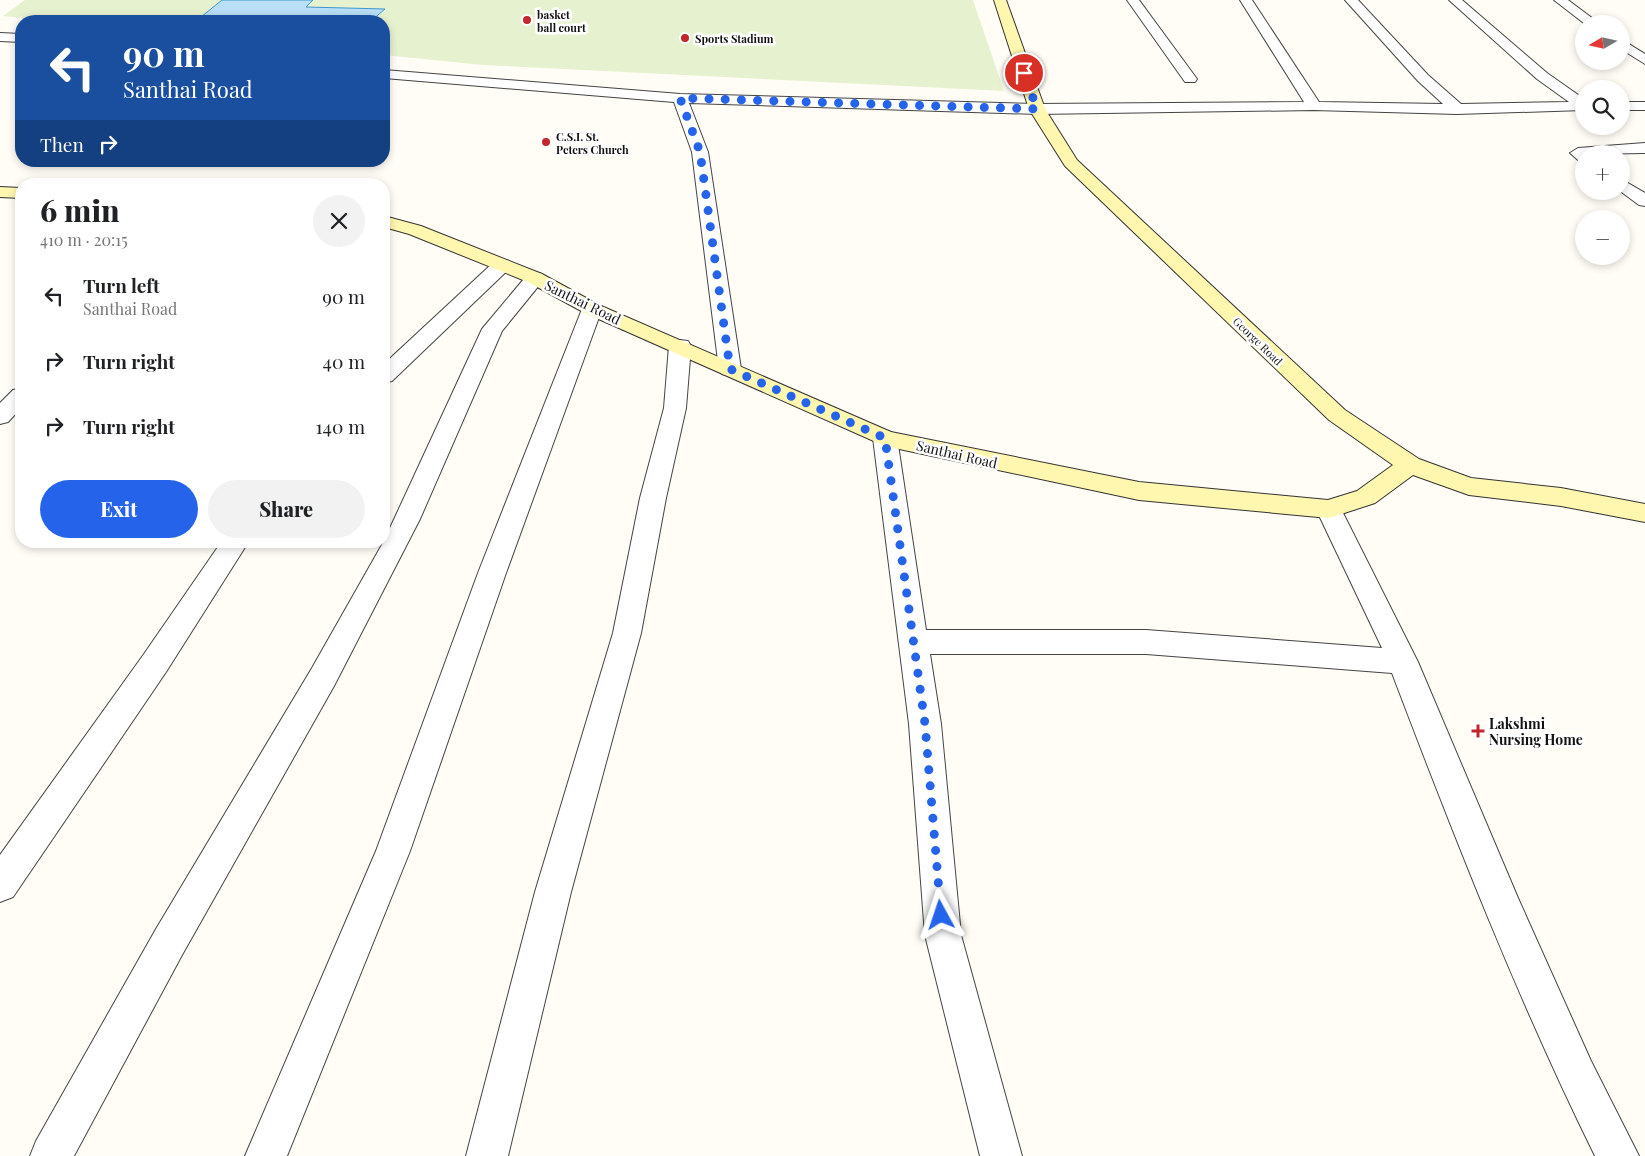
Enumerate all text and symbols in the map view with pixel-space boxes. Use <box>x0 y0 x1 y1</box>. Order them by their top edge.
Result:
place label: basket ball court <box>537 7 586 35</box>
marker: basket ball court <box>521 14 533 26</box>
north arrow <box>1575 15 1630 70</box>
map controls <box>1575 15 1630 265</box>
text: 90 m <box>123 29 205 76</box>
place label: Sports Stadium <box>695 31 774 46</box>
marker: Sports Stadium <box>679 32 691 44</box>
icon: left <box>40 35 105 100</box>
pin <box>1003 52 1045 94</box>
icon: arrive <box>1010 59 1038 87</box>
text: Santhai Road <box>123 74 253 104</box>
button: search <box>1575 80 1630 135</box>
place label: C.S.I. St. Peters Church <box>556 129 629 157</box>
icon: right <box>94 130 122 158</box>
text: Then <box>40 131 84 157</box>
marker: C.S.I. St. Peters Church <box>540 136 552 148</box>
button: + <box>1575 145 1630 200</box>
text: 6 min <box>40 190 120 230</box>
button: close <box>313 195 365 247</box>
button: − <box>1575 210 1630 265</box>
text: 410 m · 20:15 <box>40 229 128 250</box>
text: Turn left <box>83 272 160 298</box>
street label: Santhai Road <box>542 275 624 329</box>
icon: left <box>40 282 68 310</box>
text: 90 m <box>322 283 365 309</box>
text: Santhai Road <box>83 298 177 319</box>
street label: George Road <box>1230 314 1286 369</box>
icon: right <box>40 347 68 375</box>
text: Turn right <box>83 348 175 374</box>
text: 40 m <box>323 348 365 374</box>
icon: right <box>40 412 68 440</box>
text: Turn right <box>83 413 175 439</box>
text: 140 m <box>316 413 365 439</box>
street label: Santhai Road <box>915 435 999 473</box>
button: Exit <box>40 480 198 538</box>
button: Share <box>208 480 365 538</box>
place label: Lakshmi Nursing Home <box>1489 714 1583 749</box>
marker: Lakshmi Nursing Home <box>1471 724 1485 738</box>
position arrow <box>914 888 966 940</box>

